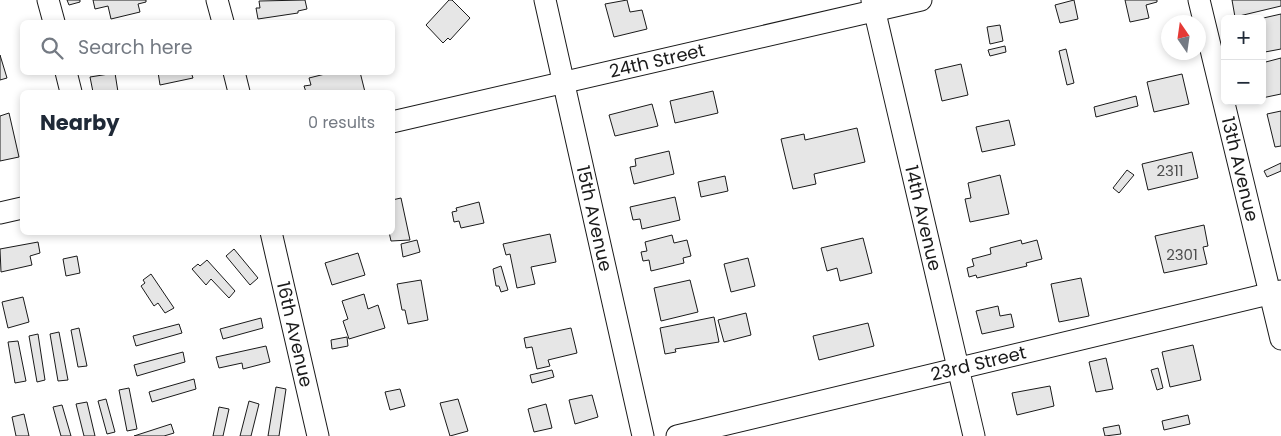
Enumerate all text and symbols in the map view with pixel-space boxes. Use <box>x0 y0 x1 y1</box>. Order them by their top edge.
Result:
north arrow <box>1161 15 1206 60</box>
map controls <box>1221 15 1266 105</box>
button: + <box>1221 15 1266 60</box>
search box <box>20 20 395 75</box>
icon: search <box>38 34 66 62</box>
text: Search here <box>78 34 192 61</box>
street label: 24th Street <box>607 37 707 84</box>
button: − <box>1221 60 1266 105</box>
text: Nearby <box>40 108 120 137</box>
text: 0 results <box>308 111 375 134</box>
street label: 13th Avenue <box>1216 114 1265 224</box>
house number: 2311 <box>1156 160 1184 181</box>
street label: 15th Avenue <box>571 163 619 274</box>
street label: 14th Avenue <box>899 163 948 273</box>
house number: 2301 <box>1166 244 1198 265</box>
street label: 16th Avenue <box>271 279 319 390</box>
street label: 23rd Street <box>928 340 1029 387</box>

